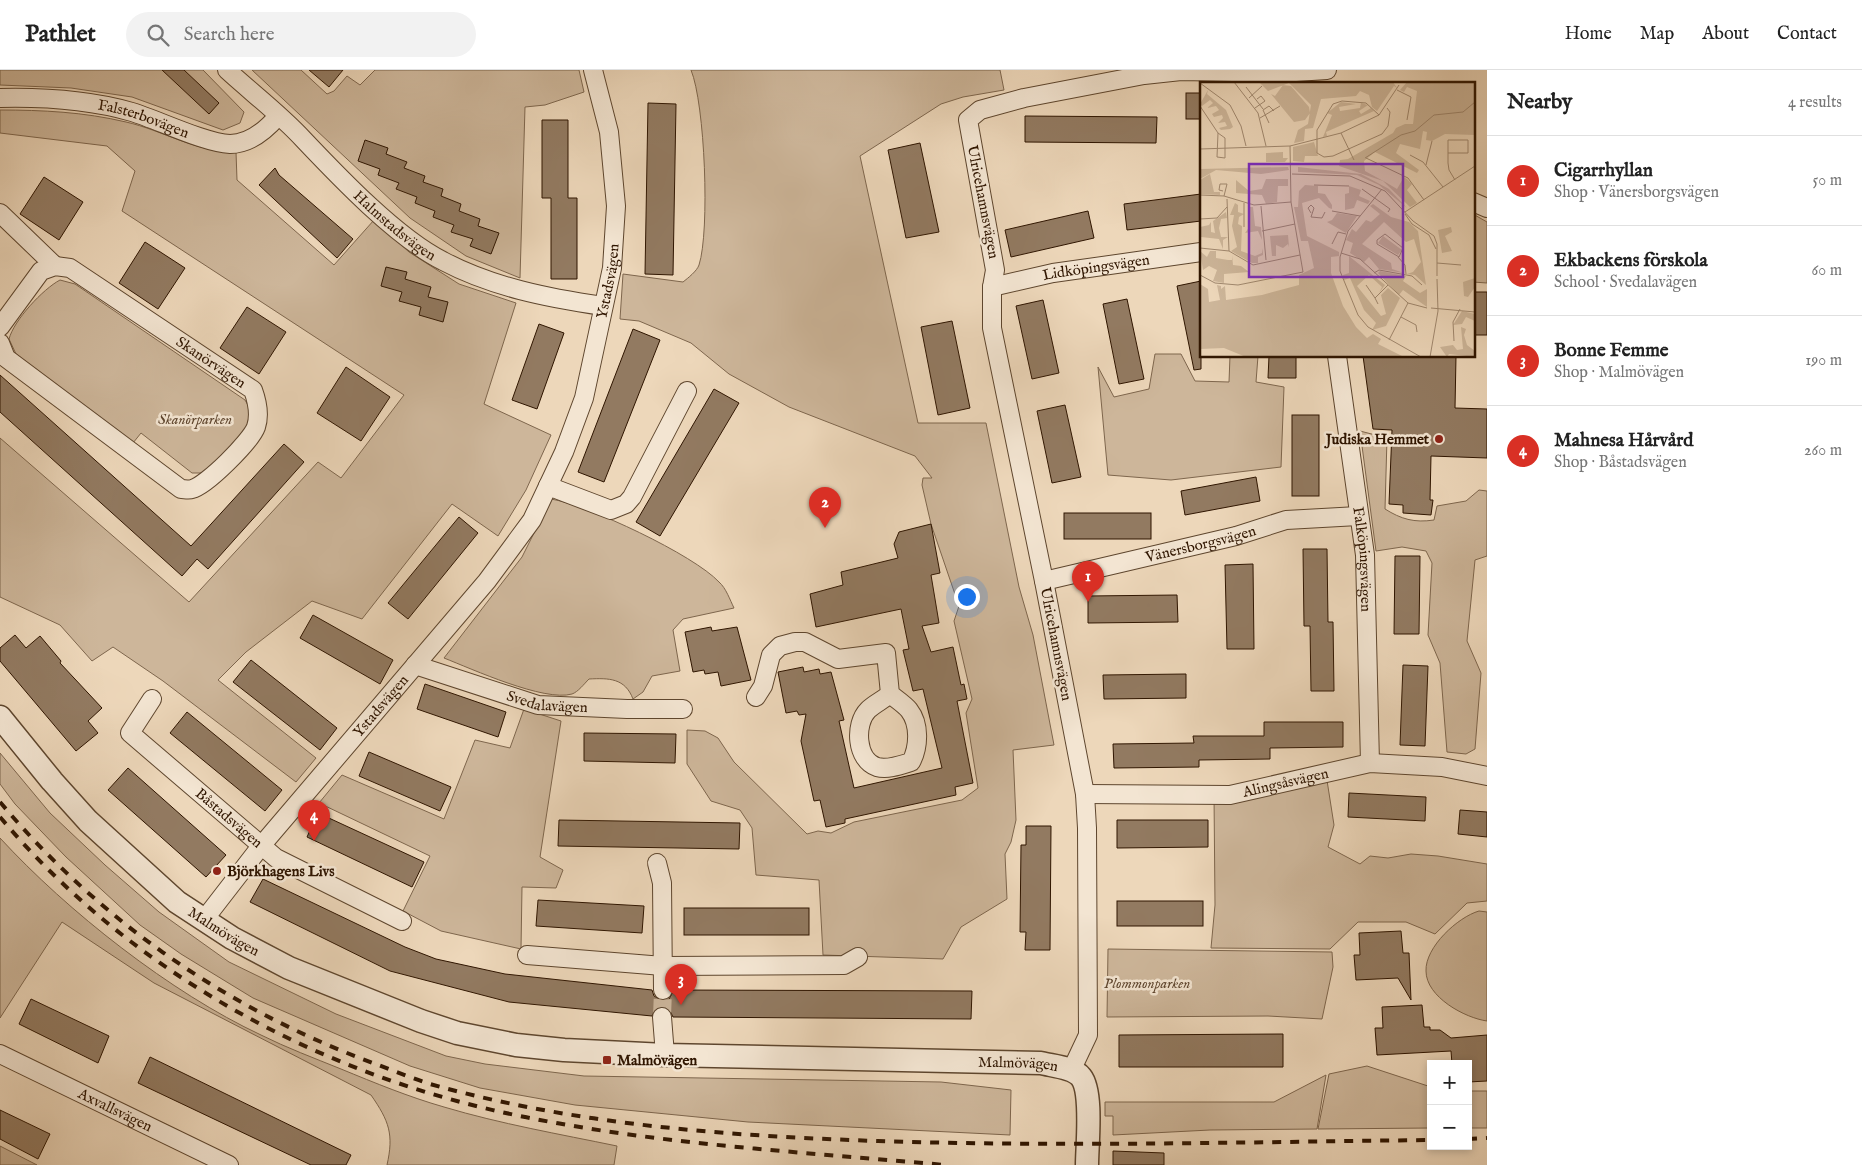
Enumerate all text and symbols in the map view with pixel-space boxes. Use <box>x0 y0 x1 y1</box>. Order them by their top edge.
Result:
search box <box>126 12 476 57</box>
text: Pathlet <box>25 19 96 50</box>
icon: search <box>144 21 172 49</box>
text: Search here <box>184 23 274 47</box>
text: Home <box>1565 23 1612 46</box>
text: Map <box>1640 23 1674 46</box>
text: About <box>1702 23 1749 46</box>
text: Contact <box>1777 23 1837 46</box>
inset map <box>1200 82 1474 358</box>
text: Nearby <box>1507 89 1572 116</box>
text: 4 results <box>1788 93 1842 113</box>
street label: Falsterbovägen <box>97 95 192 142</box>
street label: Ulricehamnsvägen <box>963 144 1003 260</box>
text: Cigarrhyllan <box>1554 159 1653 183</box>
text: 1 <box>1520 171 1526 191</box>
text: 50 m <box>1813 171 1842 191</box>
text: Shop · Vänersborgsvägen <box>1554 183 1719 203</box>
street label: Halmstadsvägen <box>349 186 440 265</box>
street label: Ystadsvägen <box>592 243 623 320</box>
text: Ekbackens förskola <box>1554 249 1708 273</box>
street label: Lidköpingsvägen <box>1040 250 1151 285</box>
text: 2 <box>1519 261 1527 281</box>
text: 60 m <box>1812 261 1842 281</box>
text: School · Svedalavägen <box>1554 273 1697 293</box>
street label: Skanörvägen <box>173 332 250 392</box>
text: Bonne Femme <box>1554 339 1669 363</box>
text: 3 <box>1520 351 1526 371</box>
text: 190 m <box>1805 351 1842 371</box>
text: Shop · Malmövägen <box>1554 363 1684 383</box>
park label: Skanörparken <box>158 410 232 429</box>
text: Mahnesa Hårvård <box>1554 429 1693 453</box>
place label: Judiska Hemmet <box>1324 430 1430 449</box>
marker: Judiska Hemmet <box>1433 433 1445 445</box>
text: 4 <box>1519 441 1527 461</box>
text: 260 m <box>1804 441 1842 461</box>
text: Shop · Båstadsvägen <box>1554 453 1687 473</box>
pin: 2 <box>809 487 841 528</box>
street label: Falköpingsvägen <box>1349 505 1376 612</box>
street label: Vänersborgsvägen <box>1143 521 1258 567</box>
pin: 1 <box>1072 561 1104 602</box>
your location <box>954 584 980 610</box>
street label: Ulricehamnsvägen <box>1036 586 1076 702</box>
street label: Ystadsvägen <box>349 671 412 741</box>
street label: Svedalavägen <box>504 686 588 717</box>
street label: Alingsåsvägen <box>1240 763 1330 802</box>
street label: Båstadsvägen <box>192 784 267 852</box>
pin: 4 <box>298 800 330 841</box>
place label: Björkhagens Livs <box>227 862 335 881</box>
marker: Björkhagens Livs <box>211 865 223 877</box>
street label: Malmövägen <box>185 902 263 960</box>
pin: 3 <box>665 964 697 1005</box>
park label: Plommonparken <box>1104 974 1190 993</box>
place label: Malmövägen <box>617 1051 697 1070</box>
street label: Malmövägen <box>978 1052 1060 1076</box>
marker: Malmövägen <box>601 1054 613 1066</box>
map controls <box>1427 1060 1472 1150</box>
button: + <box>1427 1060 1472 1105</box>
street label: Axvallsvägen <box>74 1083 155 1136</box>
button: − <box>1427 1105 1472 1150</box>

